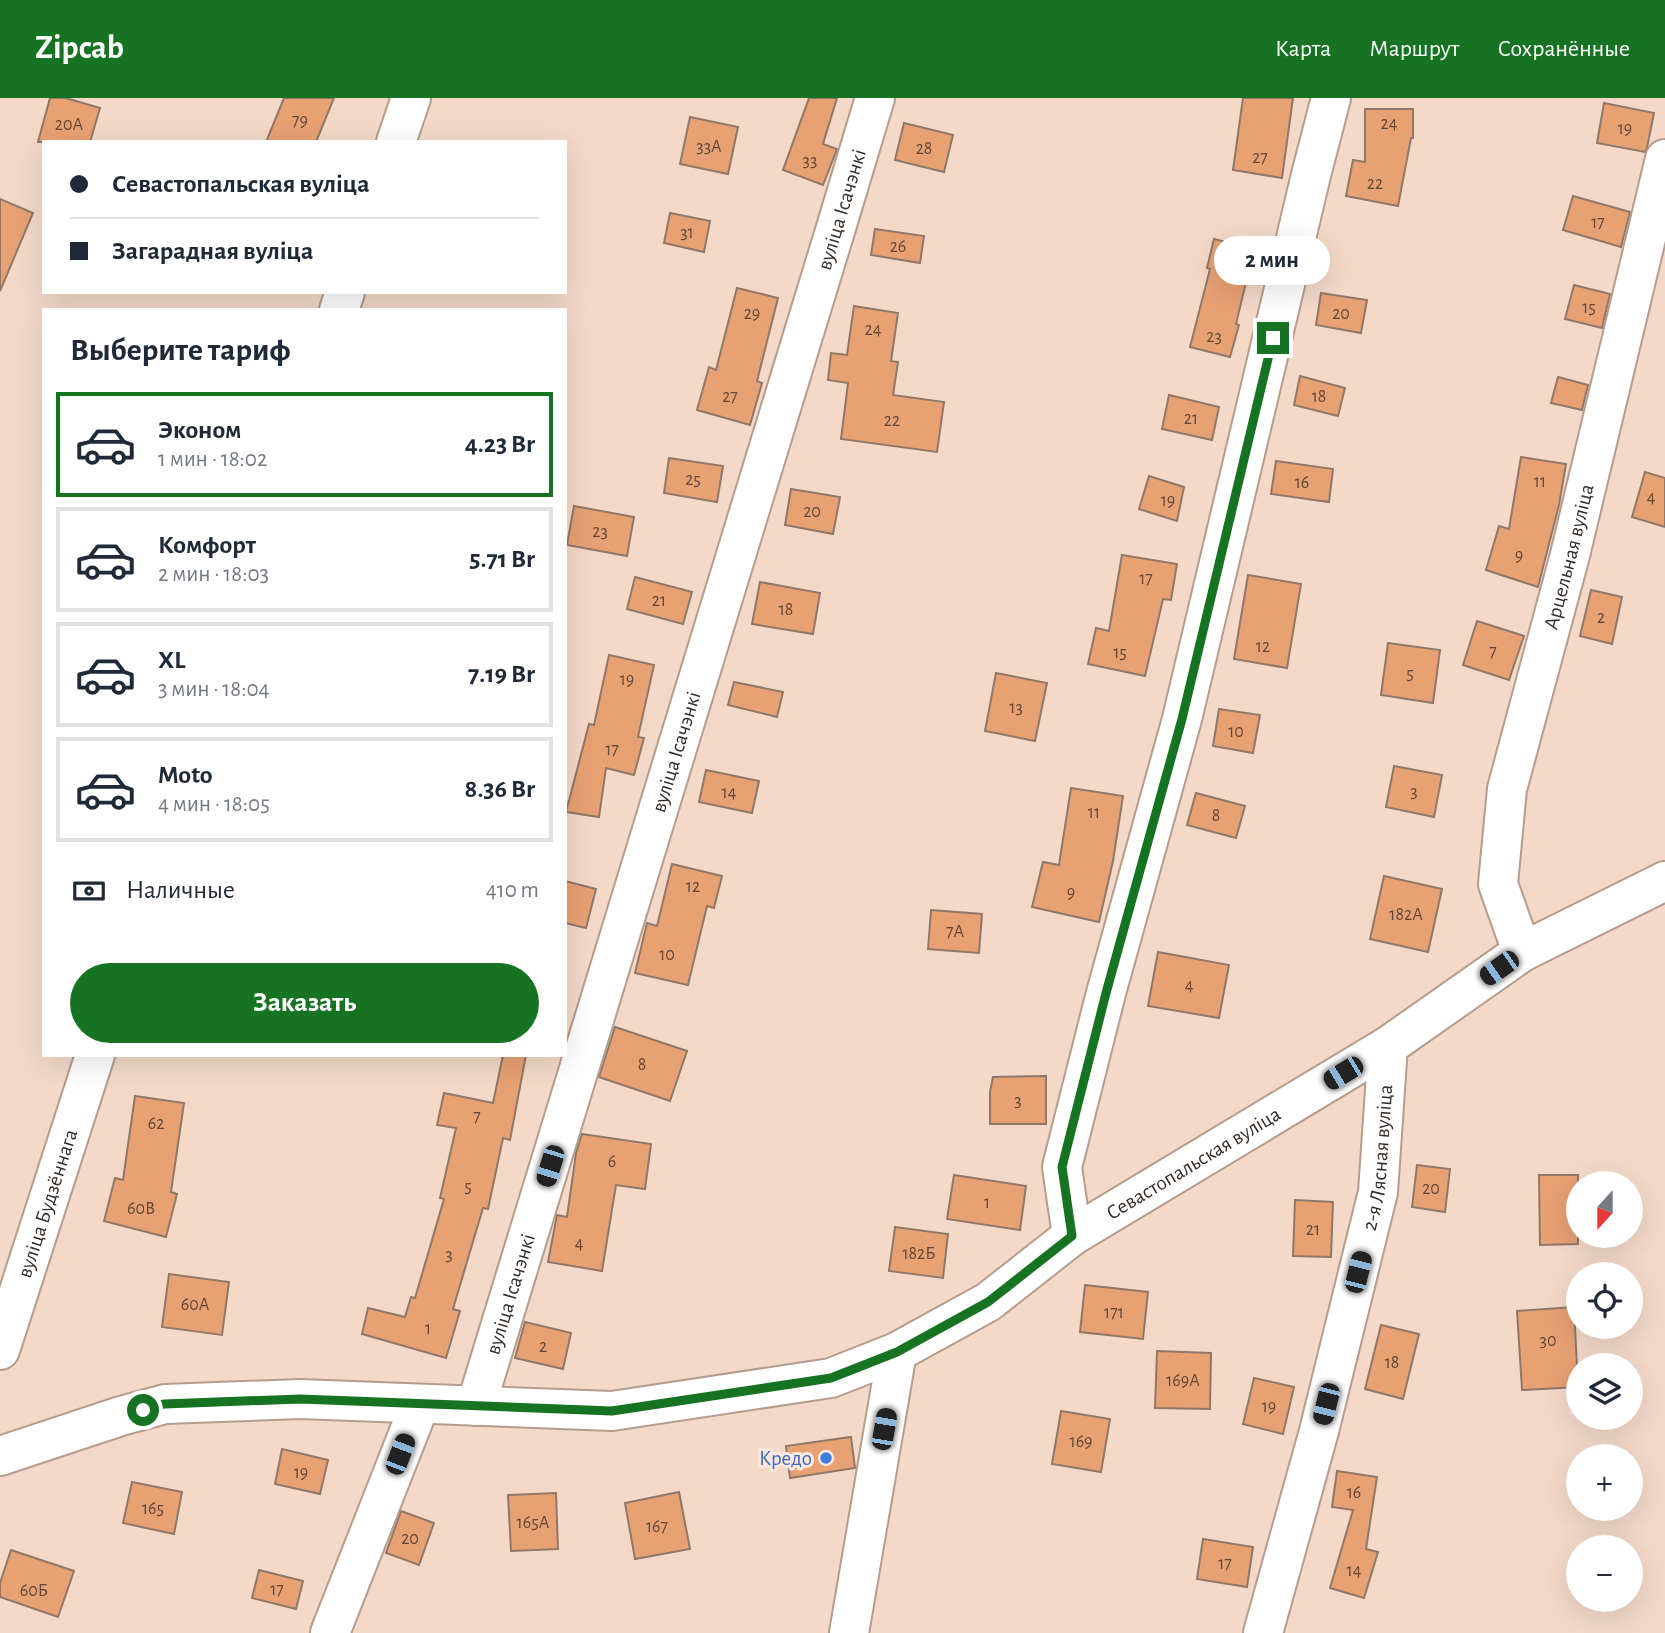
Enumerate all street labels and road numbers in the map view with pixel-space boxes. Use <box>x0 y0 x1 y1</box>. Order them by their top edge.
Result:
street label: вуліца Ісачэнкі <box>814 147 870 273</box>
street label: Арцельная вуліца <box>1540 481 1598 632</box>
street label: вуліца Ісачэнкі <box>648 689 705 815</box>
street label: 2-я Лясная вуліца <box>1359 1083 1396 1233</box>
street label: Севастопальская вуліца <box>1103 1103 1285 1224</box>
street label: вуліца Будзённага <box>14 1126 82 1280</box>
street label: вуліца Ісачэнкі <box>482 1231 539 1357</box>

